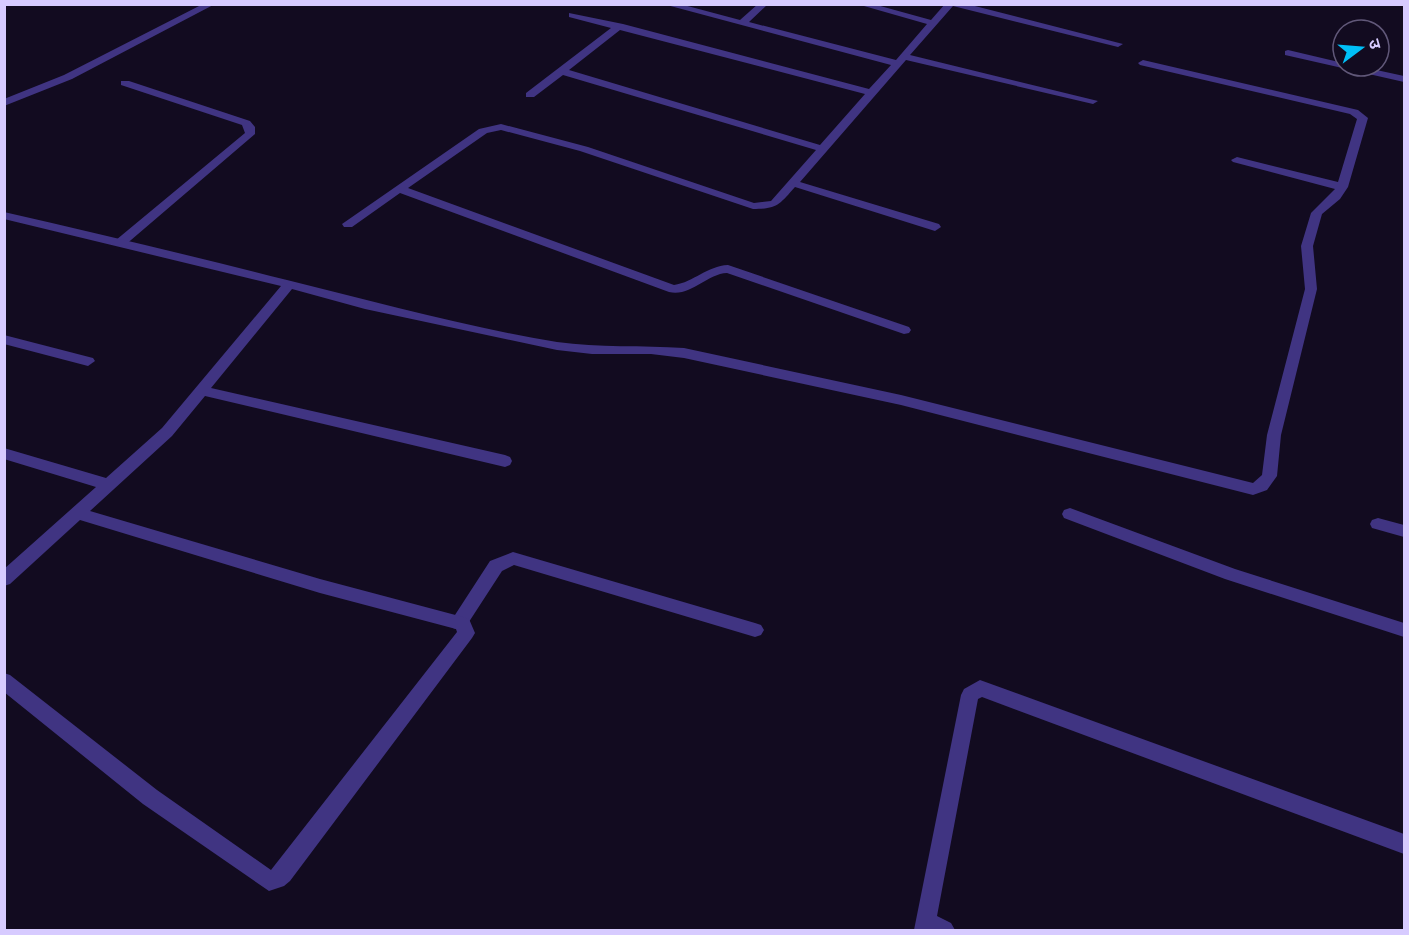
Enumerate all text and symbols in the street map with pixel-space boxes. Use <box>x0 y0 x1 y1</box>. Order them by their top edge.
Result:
north arrow <box>1331 18 1391 78</box>
text: उ <box>1365 37 1386 51</box>

